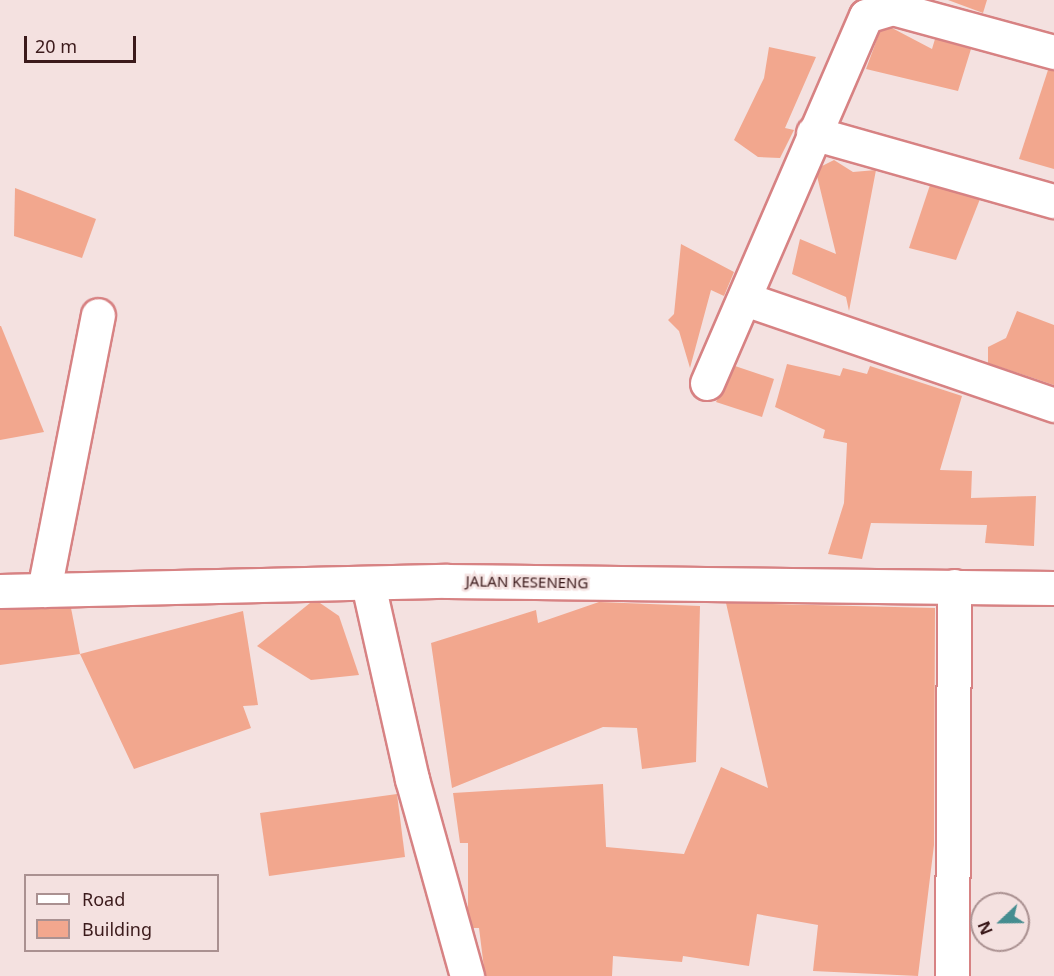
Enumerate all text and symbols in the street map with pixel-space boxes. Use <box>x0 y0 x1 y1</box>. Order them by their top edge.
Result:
scale bar <box>27 24 140 62</box>
text: 20 m <box>35 34 77 58</box>
street label: JALAN KESENENG <box>466 572 588 592</box>
legend <box>24 874 219 952</box>
text: Road <box>82 887 125 911</box>
north arrow <box>970 892 1030 952</box>
text: Building <box>82 917 152 941</box>
text: N <box>973 918 998 938</box>

